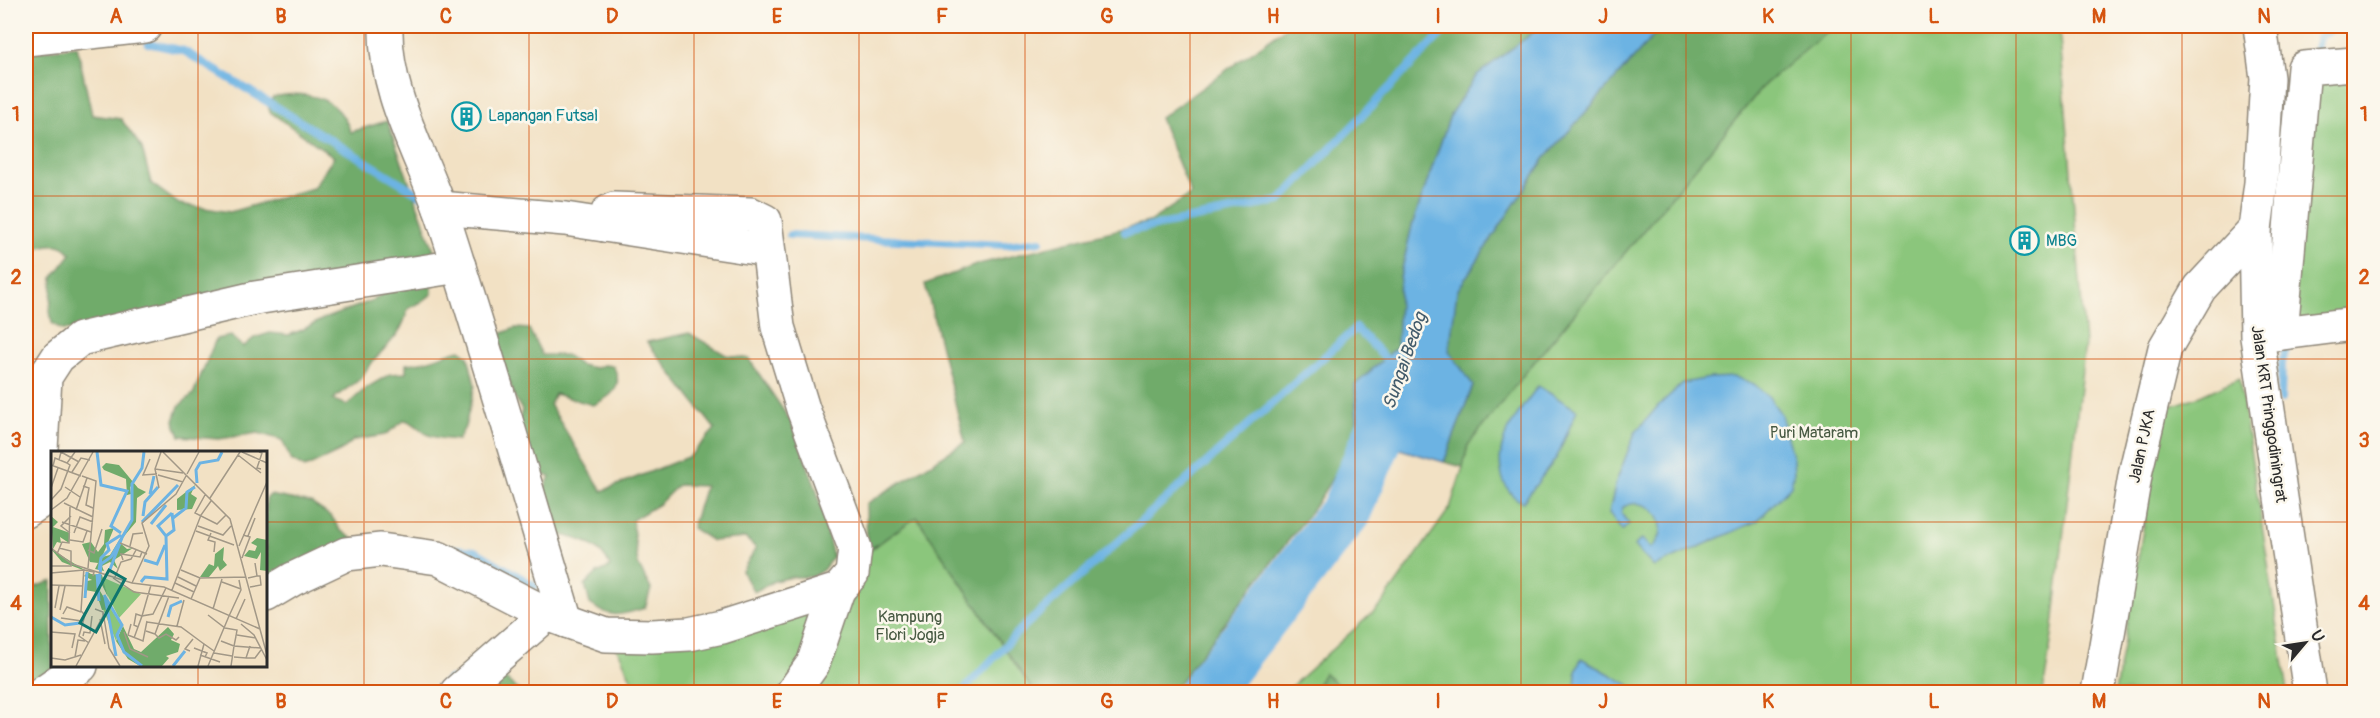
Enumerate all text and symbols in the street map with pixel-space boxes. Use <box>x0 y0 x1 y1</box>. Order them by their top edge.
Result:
text: A <box>110 4 123 29</box>
text: B <box>275 4 287 29</box>
text: C <box>440 4 452 29</box>
text: D <box>606 4 619 29</box>
text: E <box>772 4 783 29</box>
text: F <box>936 4 948 29</box>
text: G <box>1100 4 1114 29</box>
text: H <box>1267 4 1280 29</box>
text: I <box>1435 4 1441 29</box>
text: J <box>1598 4 1608 29</box>
text: K <box>1762 4 1774 29</box>
text: L <box>1928 4 1940 29</box>
text: M <box>2092 4 2106 29</box>
text: N <box>2257 4 2271 29</box>
building icon: Lapangan Futsal <box>451 100 483 132</box>
text: 1 <box>12 102 20 127</box>
text: 1 <box>2360 102 2368 127</box>
place label: Lapangan Futsal <box>488 106 598 126</box>
building icon: MBG <box>2009 225 2041 257</box>
place label: MBG <box>2046 231 2077 251</box>
text: 2 <box>10 265 22 290</box>
text: 2 <box>2358 265 2370 290</box>
water label: Sungai Bedog <box>1378 308 1433 412</box>
street label: Jalan KRT Pringgodiningrat <box>2247 324 2291 504</box>
street label: Jalan PJKA <box>2124 407 2160 485</box>
park label: Puri Mataram <box>1770 423 1858 443</box>
text: 3 <box>10 428 22 453</box>
text: 3 <box>2358 428 2370 453</box>
inset map <box>51 451 267 667</box>
text: 4 <box>10 591 22 616</box>
text: 4 <box>2358 591 2370 616</box>
park label: Kampung Flori Jogja <box>875 607 945 645</box>
north arrow <box>2275 613 2335 673</box>
text: U <box>2306 627 2329 646</box>
text: A <box>110 689 123 714</box>
text: B <box>275 689 287 714</box>
text: C <box>440 689 452 714</box>
text: D <box>606 689 619 714</box>
text: E <box>772 689 783 714</box>
text: F <box>936 689 948 714</box>
text: G <box>1100 689 1114 714</box>
text: H <box>1267 689 1280 714</box>
text: I <box>1435 689 1441 714</box>
text: J <box>1598 689 1608 714</box>
text: K <box>1762 689 1774 714</box>
text: L <box>1928 689 1940 714</box>
text: M <box>2092 689 2106 714</box>
text: N <box>2257 689 2271 714</box>

